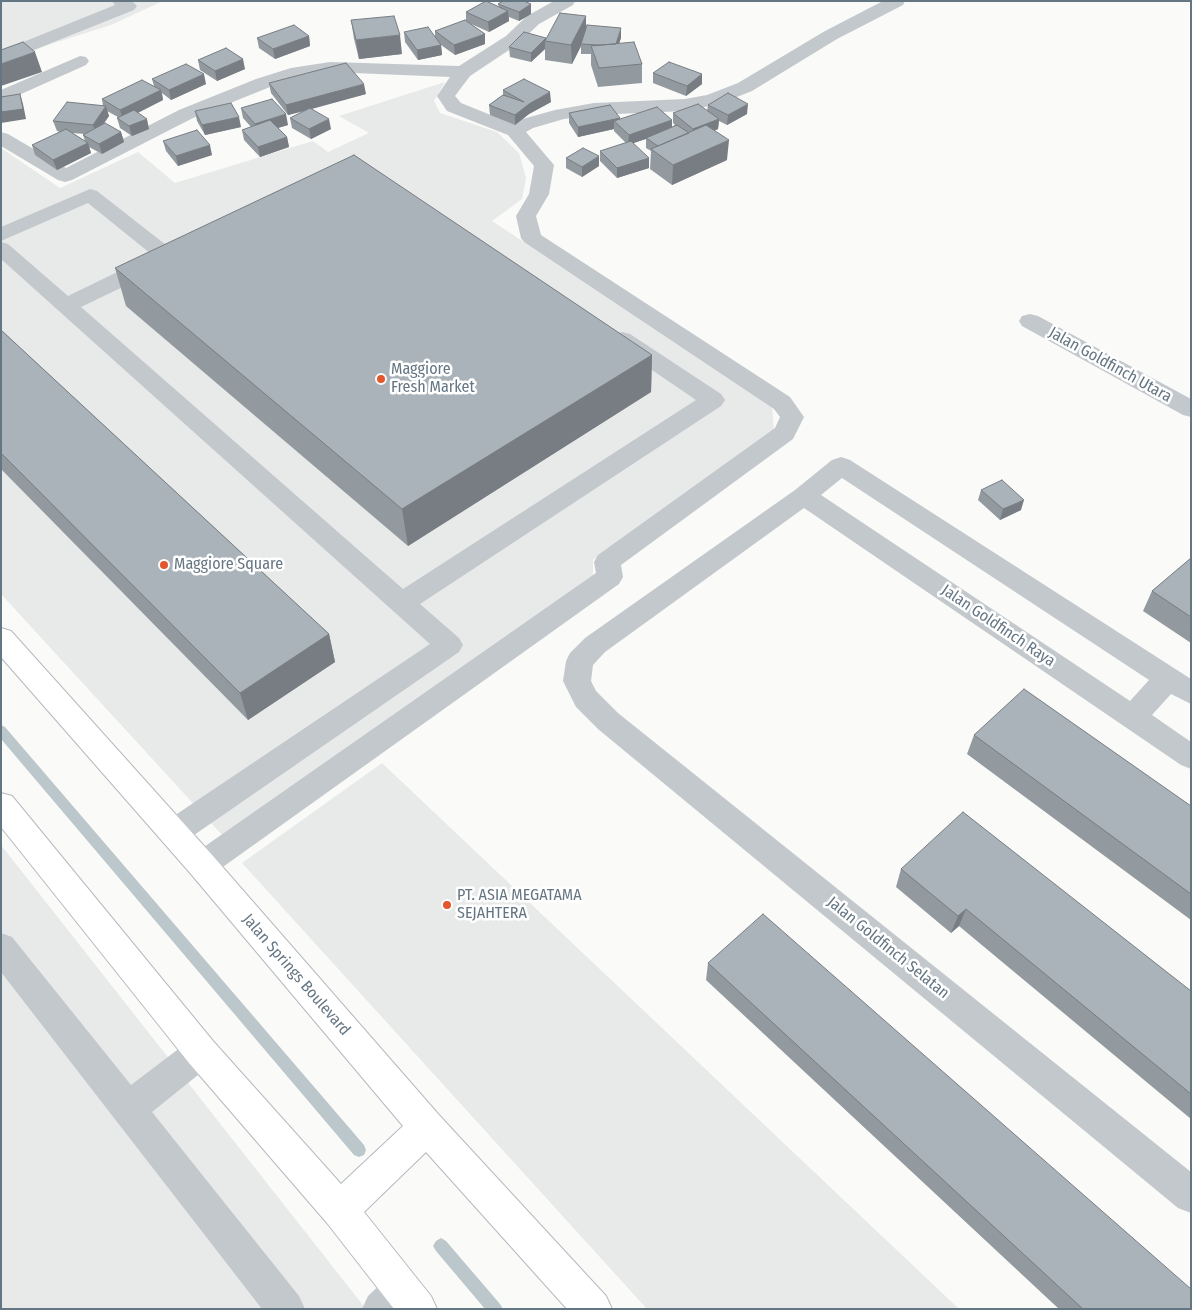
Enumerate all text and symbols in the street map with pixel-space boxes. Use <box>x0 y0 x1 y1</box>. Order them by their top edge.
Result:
street label: Jalan Goldfinch Utara <box>1045 323 1175 407</box>
place label: Maggiore Fresh Market <box>391 360 475 398</box>
marker: Maggiore Fresh Market <box>375 373 387 385</box>
place label: Maggiore Square <box>174 555 283 575</box>
marker: Maggiore Square <box>158 559 170 571</box>
street label: Jalan Goldfinch Raya <box>937 581 1059 671</box>
place label: PT. ASIA MEGATAMA SEJAHTERA <box>457 886 582 924</box>
street label: Jalan Goldfinch Selatan <box>823 893 953 1003</box>
marker: PT. ASIA MEGATAMA SEJAHTERA <box>441 899 453 911</box>
street label: Jalan Springs Boulevard <box>238 910 354 1040</box>

